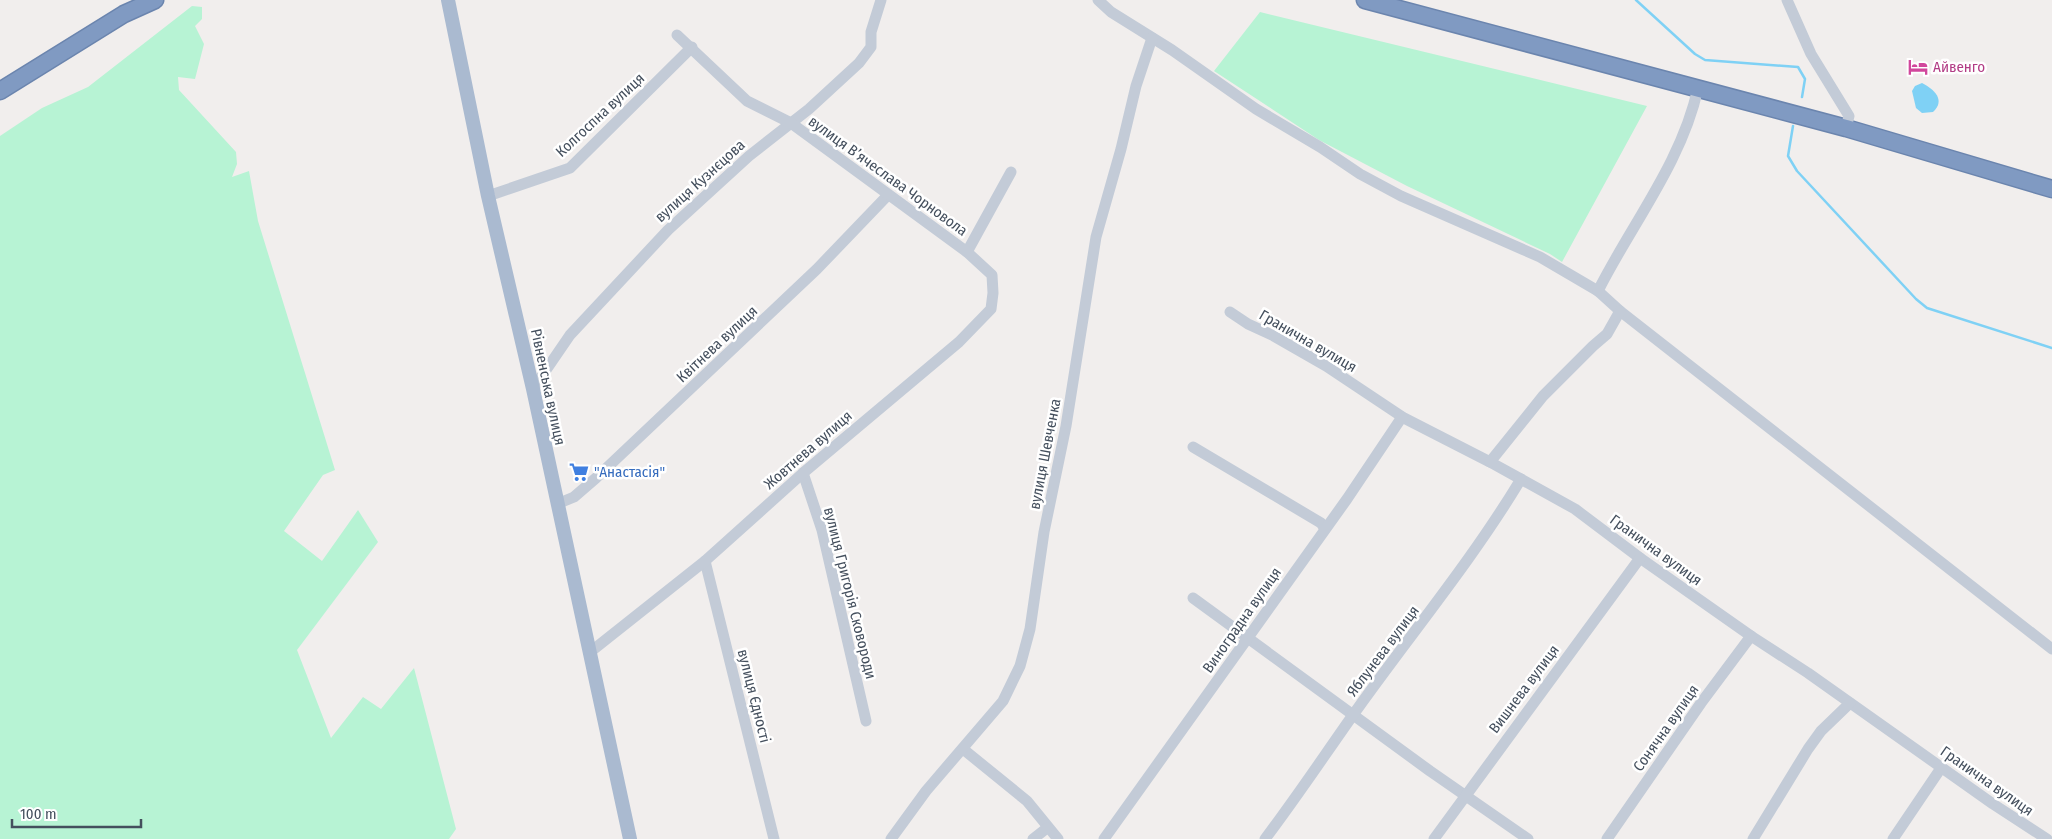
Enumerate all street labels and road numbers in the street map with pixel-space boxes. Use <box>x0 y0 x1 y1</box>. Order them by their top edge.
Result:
street label: Колгоспна вулиця <box>552 69 648 161</box>
street label: вулиця Вʼячеслава Чорновола <box>805 112 971 240</box>
street label: вулиця Кузнєцова <box>651 136 749 226</box>
street label: Квітнева вулиця <box>673 302 761 386</box>
street label: Гранична вулиця <box>1256 306 1360 376</box>
street label: Рівненська вулиця <box>527 327 569 447</box>
street label: вулиця Шевченка <box>1025 397 1065 511</box>
street label: Жовтнева вулиця <box>760 407 856 493</box>
street label: вулиця Григорія Сковороди <box>820 505 880 681</box>
street label: Гранична вулиця <box>1606 511 1706 589</box>
street label: Виноградна вулиця <box>1199 564 1285 676</box>
street label: Яблунева вулиця <box>1343 602 1423 700</box>
street label: Вишнева вулиця <box>1485 641 1563 737</box>
street label: вулиця Єдності <box>734 647 774 745</box>
street label: Сонячна вулиця <box>1629 681 1703 775</box>
street label: Гранична вулиця <box>1937 742 2037 820</box>

